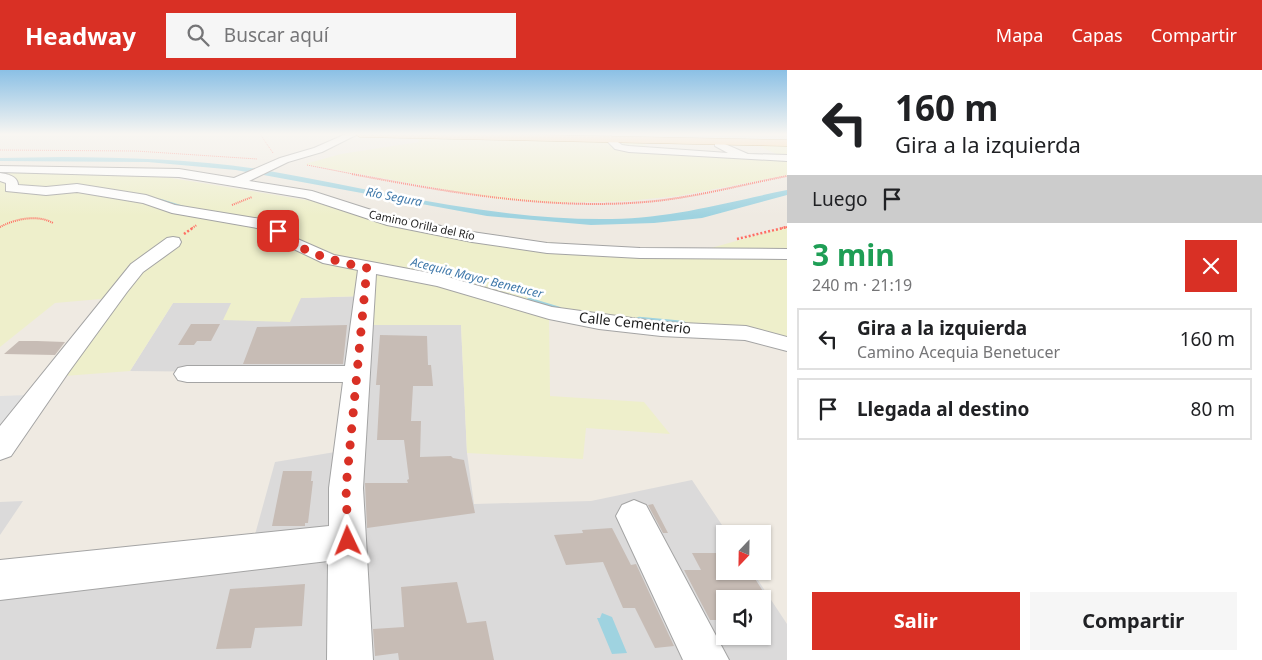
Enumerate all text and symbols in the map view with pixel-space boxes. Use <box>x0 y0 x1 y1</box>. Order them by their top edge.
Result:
search box <box>166 13 516 58</box>
text: Headway <box>25 19 136 52</box>
icon: search <box>184 21 212 49</box>
text: Buscar aquí <box>224 22 329 48</box>
text: Mapa <box>996 23 1043 47</box>
text: Capas <box>1071 23 1123 47</box>
text: Compartir <box>1151 23 1237 47</box>
text: 160 m <box>895 84 998 131</box>
icon: left <box>812 90 877 155</box>
text: Gira a la izquierda <box>895 129 1081 159</box>
water label: Río Segura <box>364 183 424 210</box>
icon: arrive <box>878 185 906 213</box>
text: Luego <box>812 186 868 212</box>
street label: Camino Orilla del Río <box>368 206 477 243</box>
pin <box>257 210 299 252</box>
icon: arrive <box>264 217 292 245</box>
text: 3 min <box>812 234 895 275</box>
button: close <box>1185 240 1237 292</box>
water label: Acequia Mayor Benetucer <box>408 253 546 302</box>
text: 240 m · 21:19 <box>812 274 912 296</box>
street label: Calle Cementerio <box>578 307 692 338</box>
text: Gira a la izquierda <box>857 315 1027 341</box>
icon: left <box>814 325 842 353</box>
text: 160 m <box>1180 326 1235 352</box>
text: Camino Acequia Benetucer <box>857 341 1060 363</box>
icon: arrive <box>814 395 842 423</box>
text: Llegada al destino <box>857 396 1029 422</box>
text: 80 m <box>1191 396 1235 422</box>
position arrow <box>321 514 373 566</box>
north arrow <box>716 525 771 580</box>
map controls <box>716 525 771 645</box>
button: sound <box>716 590 771 645</box>
button: Salir <box>812 592 1020 650</box>
button: Compartir <box>1030 592 1237 650</box>

